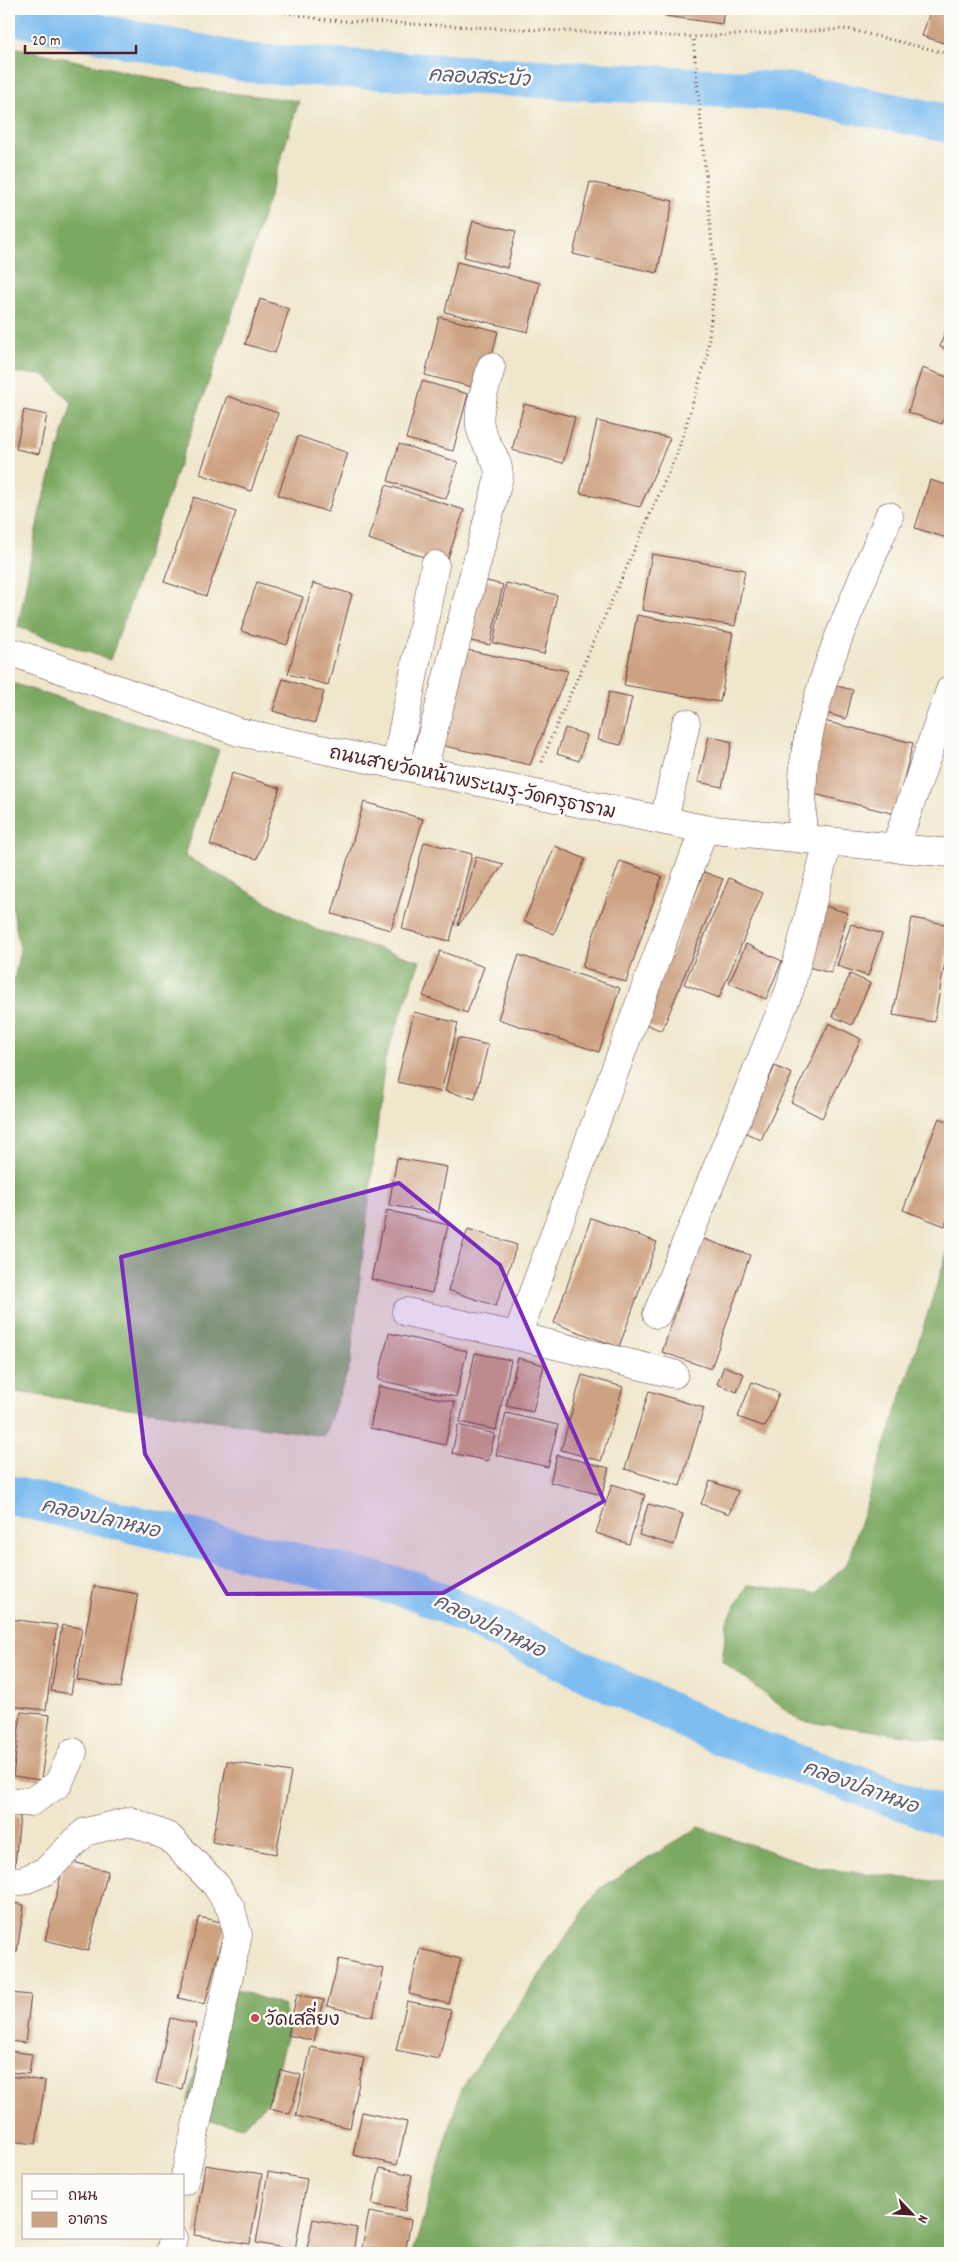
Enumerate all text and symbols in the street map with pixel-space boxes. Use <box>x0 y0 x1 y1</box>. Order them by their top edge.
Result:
scale bar <box>25 22 136 54</box>
text: 20 m <box>32 31 60 53</box>
water label: คลองสระบัว <box>427 62 532 96</box>
street label: ถนนสายวัดหน้าพระเมรุ-วัดครุธาราม <box>327 740 618 828</box>
water label: คลองปลาหมอ <box>38 1493 163 1547</box>
water label: คลองปลาหมอ <box>428 1589 550 1667</box>
water label: คลองปลาหมอ <box>798 1755 923 1823</box>
place label: วัดเสลี่ยง <box>265 2001 340 2035</box>
marker: วัดเสลี่ยง <box>249 2012 261 2024</box>
legend <box>22 2174 185 2240</box>
text: ถนน <box>68 2186 97 2208</box>
north arrow <box>886 2190 936 2240</box>
text: อาคาร <box>68 2210 108 2232</box>
text: N <box>911 2211 932 2226</box>

